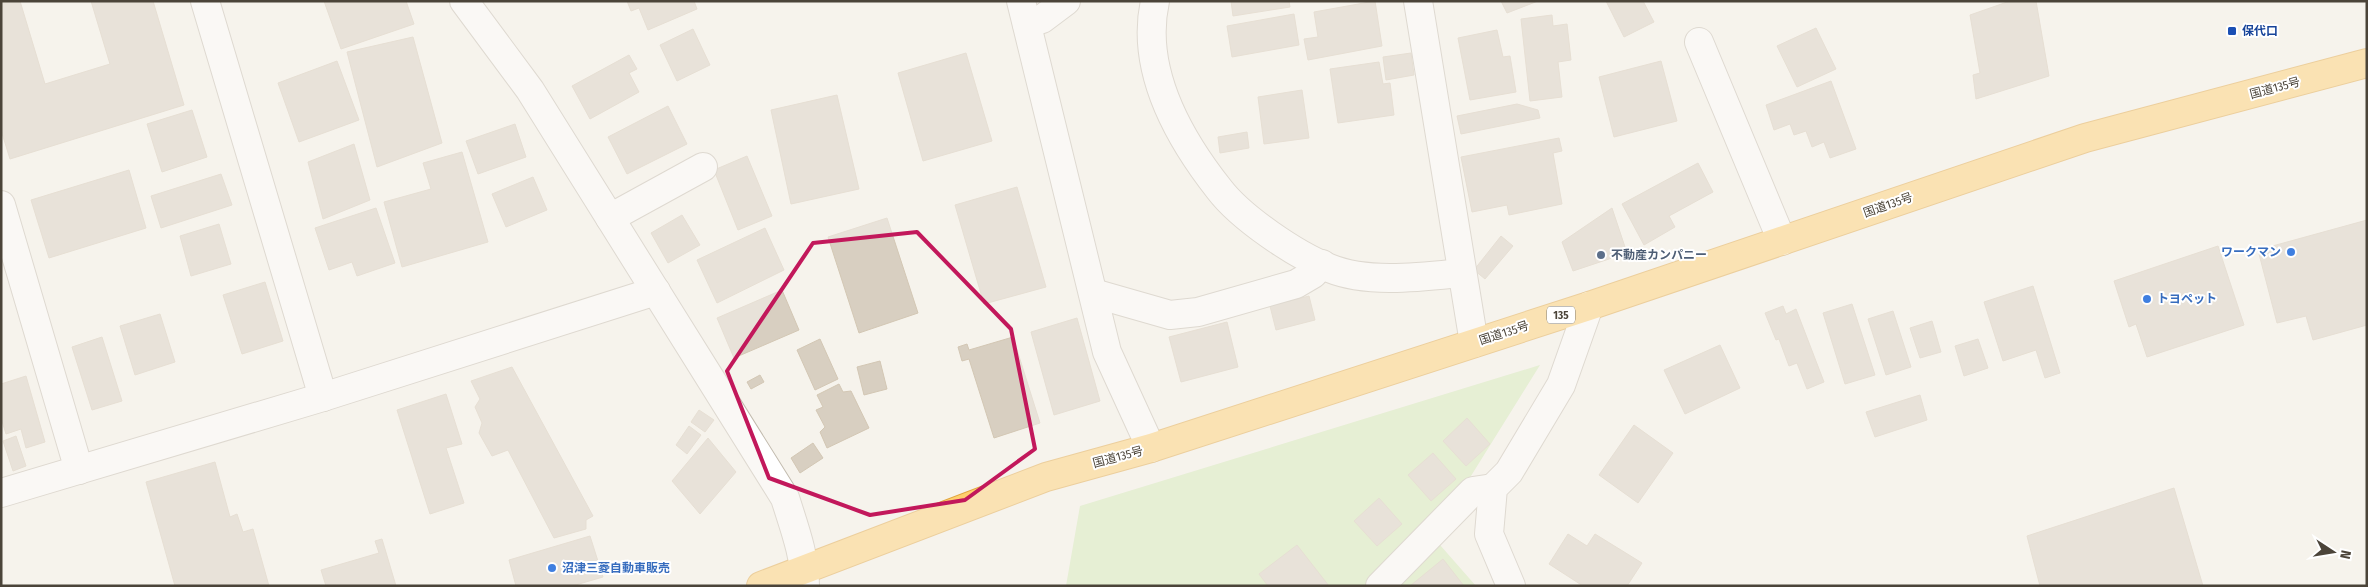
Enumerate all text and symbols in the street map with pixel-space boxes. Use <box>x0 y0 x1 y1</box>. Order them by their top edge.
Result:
place label: 保代口 <box>2242 24 2278 38</box>
marker: 保代口 <box>2226 25 2238 37</box>
street label: 国道135号 <box>2248 75 2302 101</box>
street label: 国道135号 <box>1861 190 1915 220</box>
place label: ワークマン <box>2221 245 2281 259</box>
marker: ワークマン <box>2285 246 2297 258</box>
place label: 不動産カンパニー <box>1611 248 1707 262</box>
marker: 不動産カンパニー <box>1595 249 1607 261</box>
place label: トヨペット <box>2157 292 2217 306</box>
marker: トヨペット <box>2141 293 2153 305</box>
road number: 135 <box>1547 306 1575 324</box>
street label: 国道135号 <box>1477 318 1531 348</box>
street label: 国道135号 <box>1091 444 1145 470</box>
north arrow <box>2308 527 2358 577</box>
text: N <box>2336 549 2354 560</box>
place label: 沼津三菱自動車販売 <box>562 561 670 575</box>
marker: 沼津三菱自動車販売 <box>546 562 558 574</box>

